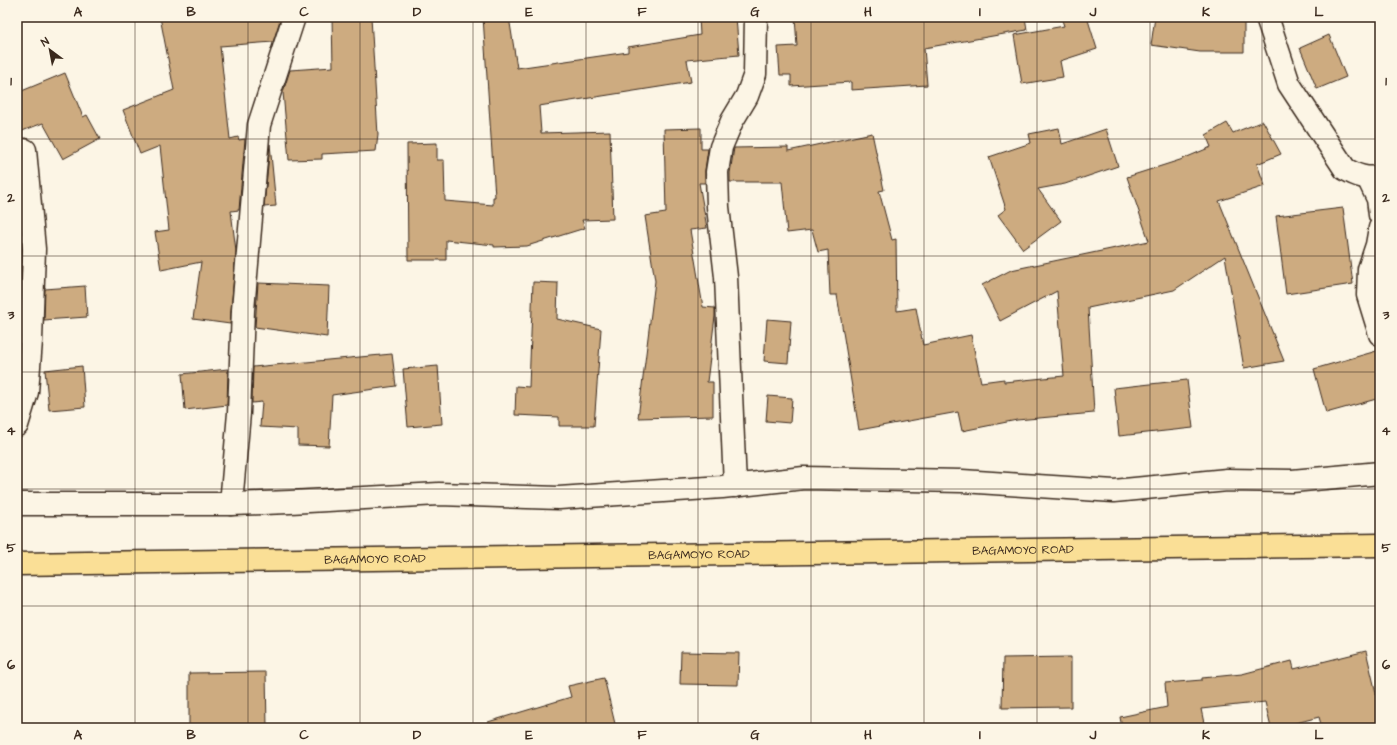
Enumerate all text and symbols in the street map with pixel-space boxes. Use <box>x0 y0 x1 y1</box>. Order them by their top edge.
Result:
text: A <box>74 3 83 21</box>
text: B <box>186 3 196 21</box>
text: C <box>299 3 309 21</box>
text: D <box>413 3 422 21</box>
text: E <box>525 3 533 21</box>
text: F <box>637 3 647 21</box>
text: G <box>750 3 760 21</box>
text: H <box>864 3 872 21</box>
text: I <box>979 3 981 21</box>
text: J <box>1089 3 1097 21</box>
text: K <box>1202 3 1210 21</box>
text: L <box>1314 3 1324 21</box>
north arrow <box>30 30 70 70</box>
text: N <box>38 34 52 50</box>
text: 1 <box>10 72 12 90</box>
text: 1 <box>1385 72 1387 90</box>
text: 2 <box>6 189 15 207</box>
text: 2 <box>1381 189 1390 207</box>
text: 3 <box>7 306 15 324</box>
text: 3 <box>1382 306 1390 324</box>
text: 4 <box>7 422 16 440</box>
text: 4 <box>1382 422 1391 440</box>
text: 5 <box>6 539 16 557</box>
text: 5 <box>1381 539 1391 557</box>
street label: BAGAMOYO ROAD <box>972 541 1074 560</box>
street label: BAGAMOYO ROAD <box>648 546 750 564</box>
street label: BAGAMOYO ROAD <box>324 550 426 569</box>
text: 6 <box>7 656 16 674</box>
text: 6 <box>1382 656 1391 674</box>
text: A <box>74 726 83 744</box>
text: B <box>186 726 196 744</box>
text: C <box>299 726 309 744</box>
text: D <box>413 726 422 744</box>
text: E <box>525 726 533 744</box>
text: F <box>637 726 647 744</box>
text: G <box>750 726 760 744</box>
text: H <box>864 726 872 744</box>
text: I <box>979 726 981 744</box>
text: J <box>1089 726 1097 744</box>
text: K <box>1202 726 1210 744</box>
text: L <box>1314 726 1324 744</box>

